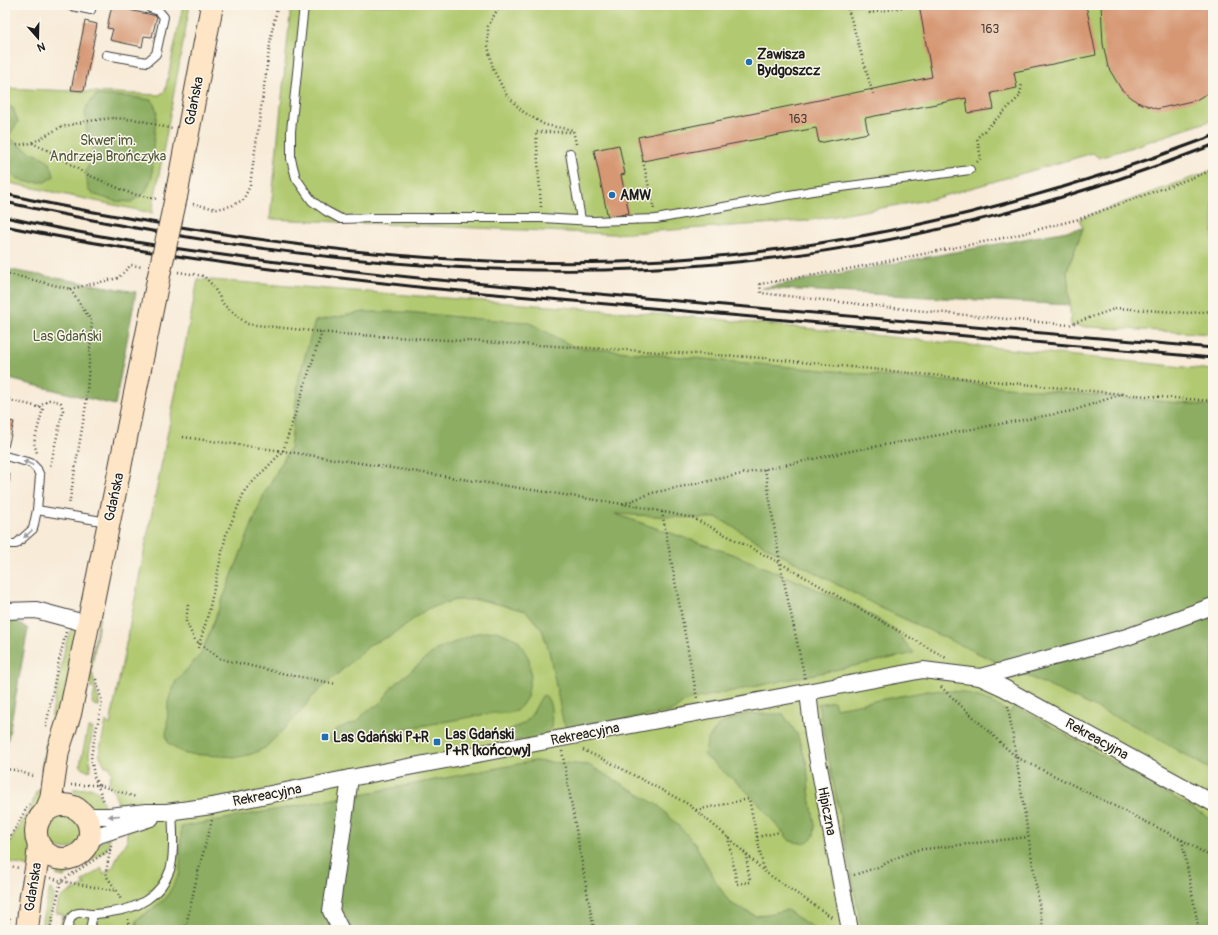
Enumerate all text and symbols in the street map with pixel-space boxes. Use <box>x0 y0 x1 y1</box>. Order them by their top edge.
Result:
north arrow <box>18 18 58 58</box>
house number: 163 <box>981 22 999 37</box>
text: N <box>35 40 47 54</box>
place label: Zawisza Bydgoszcz <box>757 46 821 79</box>
marker: Zawisza Bydgoszcz <box>744 57 754 67</box>
street label: Gdańska <box>181 75 207 127</box>
house number: 163 <box>789 112 807 127</box>
park label: Skwer im. Andrzeja Brończyka <box>50 132 166 165</box>
place label: AMW <box>620 187 651 204</box>
marker: AMW <box>607 190 617 200</box>
park label: Las Gdański <box>32 328 102 345</box>
one-way arrow <box>22 460 34 466</box>
street label: Gdańska <box>101 471 127 523</box>
one-way arrow <box>23 529 33 538</box>
street label: Rekreacyjna <box>1062 715 1132 763</box>
street label: Rekreacyjna <box>549 719 621 749</box>
place label: Las Gdański P+R [końcowy] <box>445 726 532 759</box>
place label: Las Gdański P+R <box>333 729 429 746</box>
marker: Las Gdański P+R <box>320 732 330 742</box>
marker: Las Gdański P+R [końcowy] <box>432 737 442 747</box>
street label: Rekreacyjna <box>231 780 303 810</box>
street label: Hipiczna <box>814 785 840 837</box>
one-way arrow <box>108 812 120 819</box>
street label: Gdańska <box>21 861 45 913</box>

